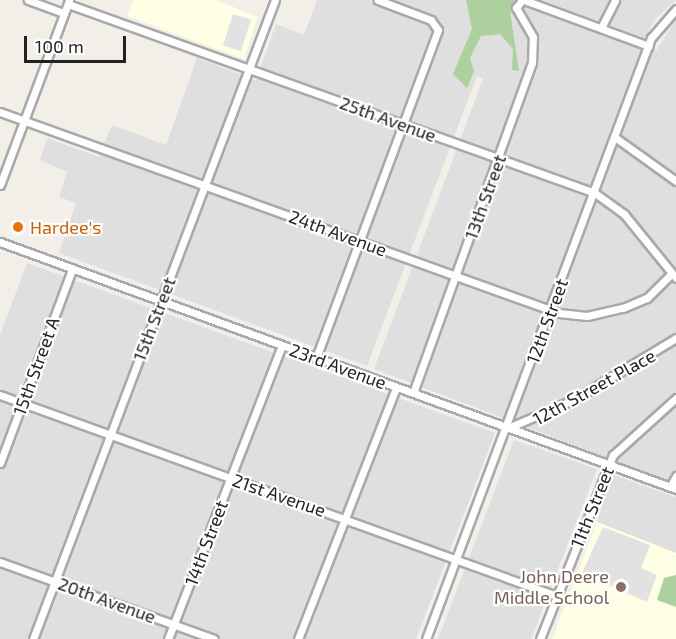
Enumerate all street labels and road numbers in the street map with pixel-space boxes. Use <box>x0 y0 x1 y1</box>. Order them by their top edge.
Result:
street label: 25th Avenue <box>337 92 439 146</box>
street label: 13th Street <box>460 152 510 242</box>
street label: 24th Avenue <box>286 205 390 261</box>
street label: 15th Street <box>128 274 180 364</box>
street label: 12th Street <box>522 276 572 366</box>
street label: 15th Street A <box>8 314 64 418</box>
street label: 23rd Avenue <box>286 338 390 394</box>
street label: 12th Street Place <box>529 344 659 430</box>
street label: 11th Street <box>566 463 618 551</box>
street label: 21st Avenue <box>229 469 329 521</box>
street label: 14th Street <box>180 497 232 589</box>
street label: 20th Avenue <box>55 572 159 628</box>

